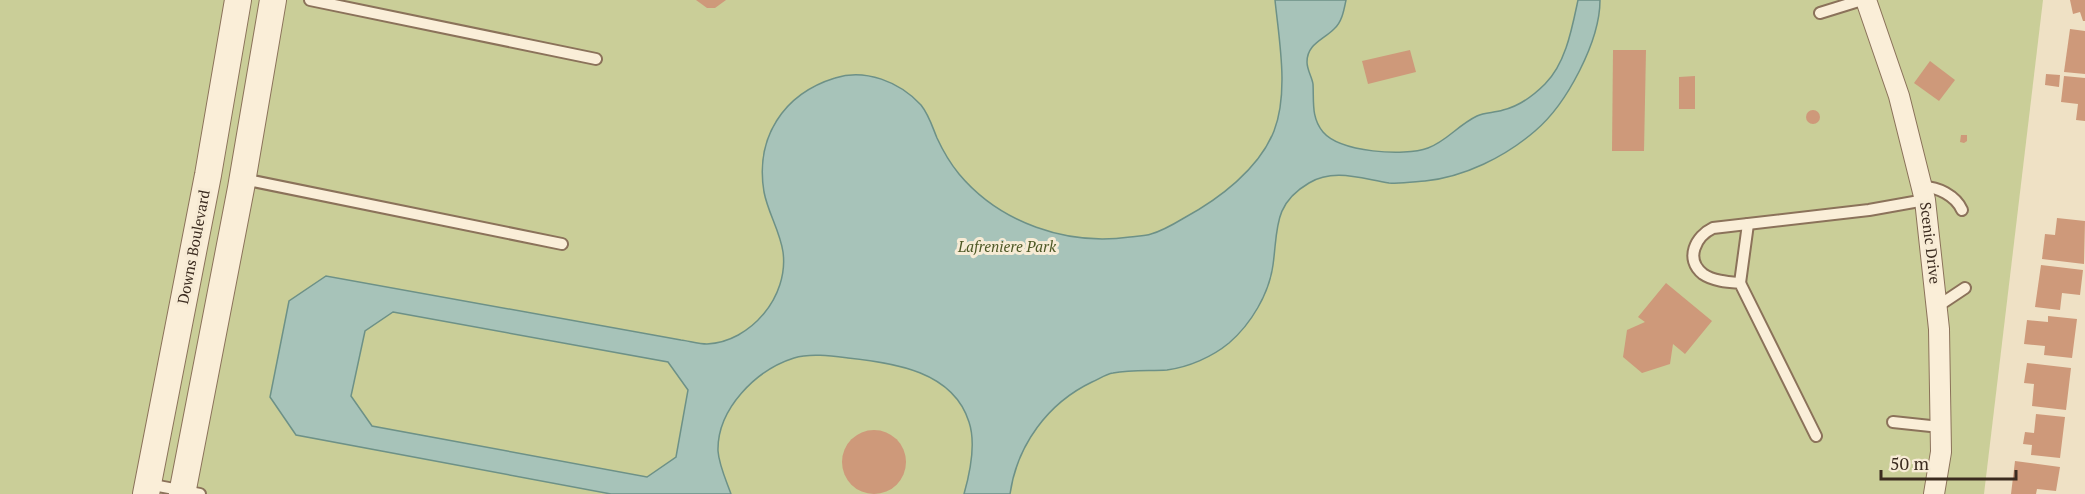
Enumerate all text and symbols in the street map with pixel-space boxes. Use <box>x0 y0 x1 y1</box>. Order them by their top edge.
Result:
street label: Downs Boulevard <box>172 188 214 306</box>
street label: Scenic Drive <box>1916 201 1946 285</box>
park label: Lafreniere Park <box>957 236 1057 256</box>
scale bar <box>1881 443 2016 481</box>
text: 50 m <box>1890 451 1930 475</box>

